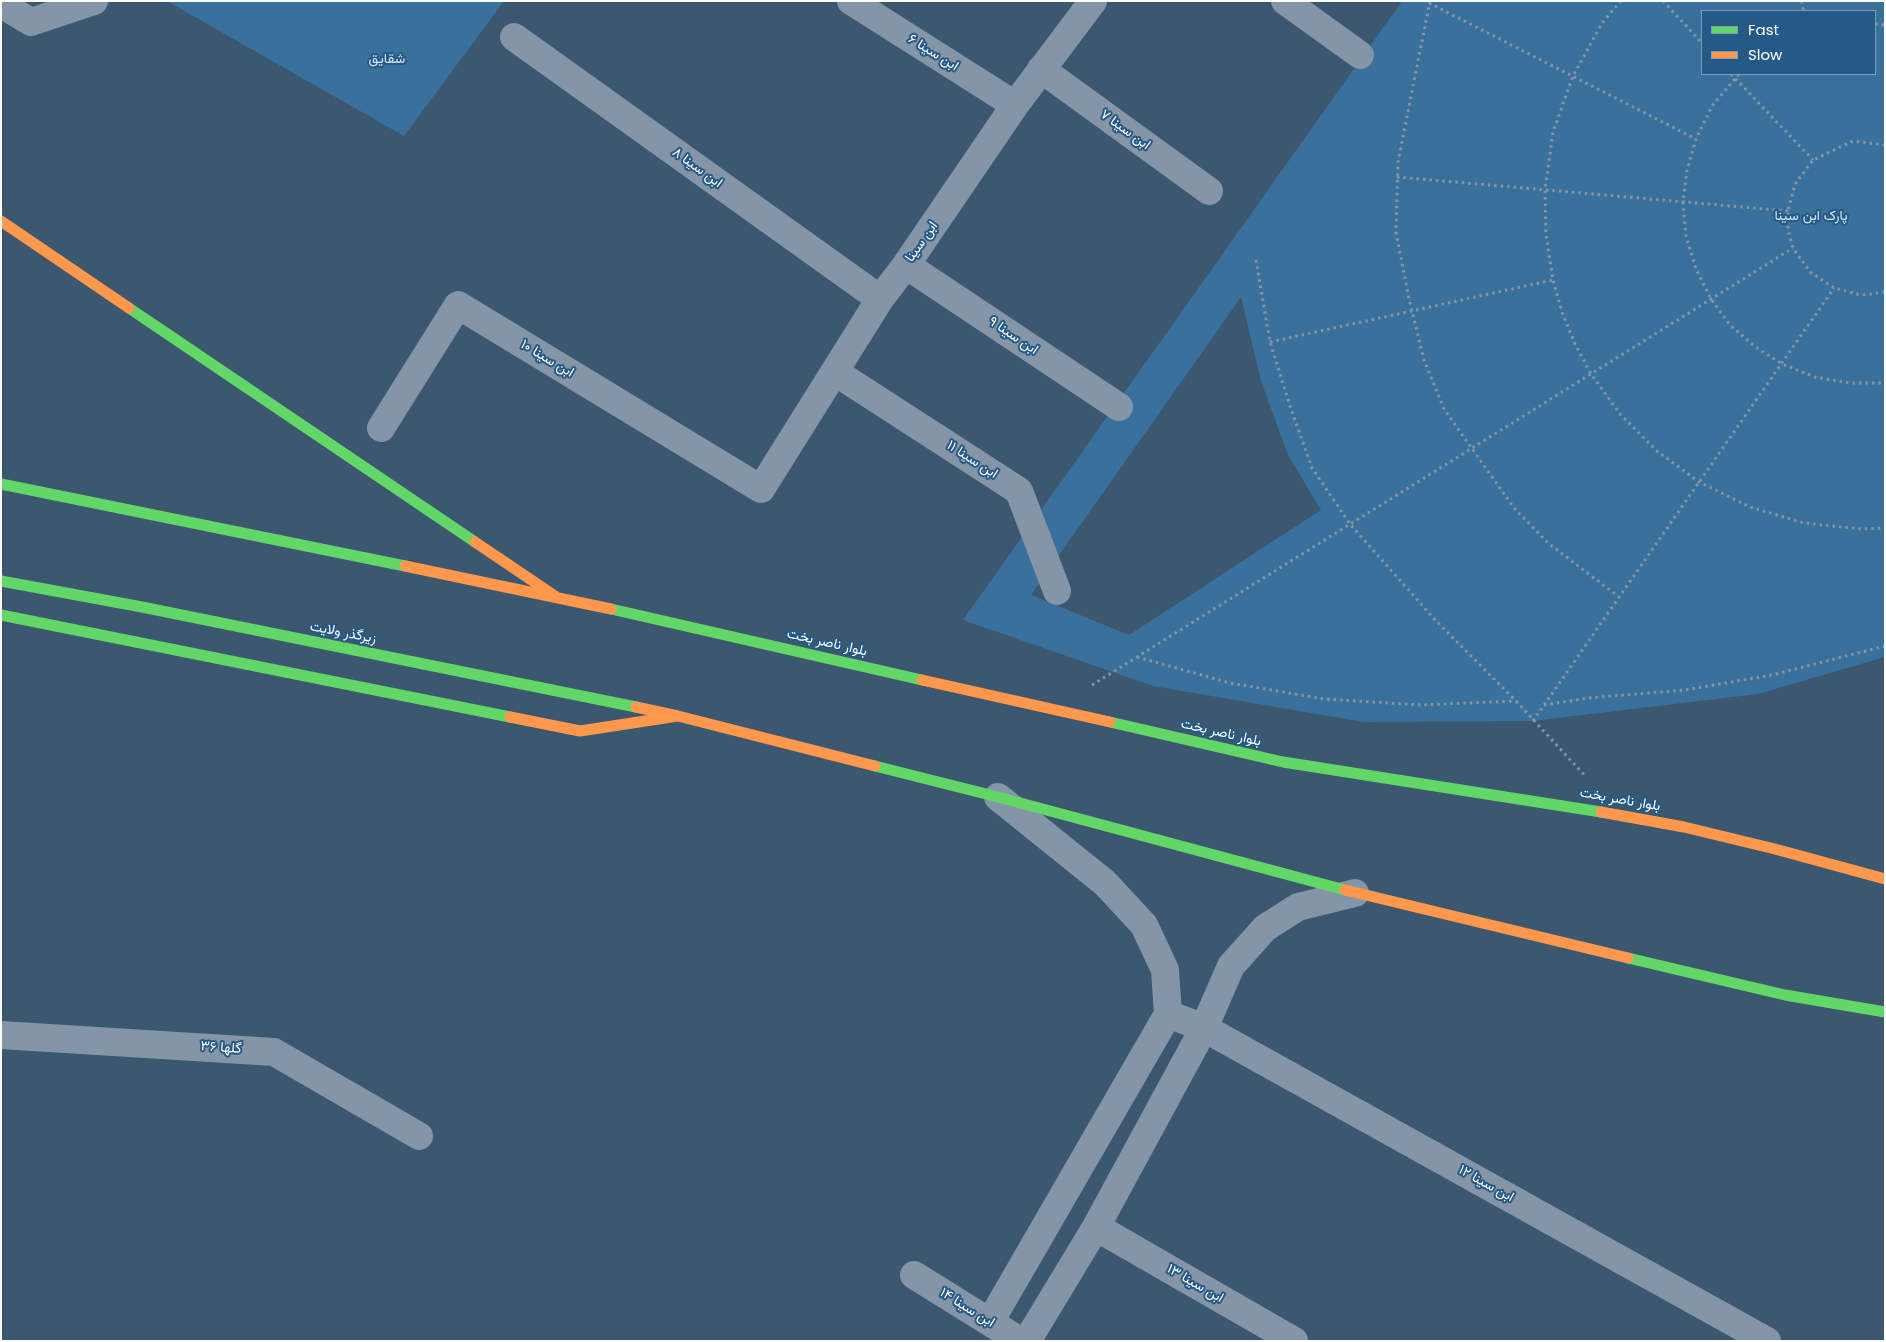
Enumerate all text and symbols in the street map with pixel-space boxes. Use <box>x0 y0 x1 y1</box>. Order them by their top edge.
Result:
legend <box>1701 10 1876 75</box>
text: Fast <box>1748 19 1779 40</box>
street label: ابن سینا ۶ <box>905 31 961 75</box>
text: Slow <box>1748 44 1782 65</box>
park label: شقایق <box>369 51 405 67</box>
street label: ابن سینا ۷ <box>1097 106 1153 154</box>
street label: ابن سینا ۸ <box>669 144 725 192</box>
park label: پارک ابن سینا <box>1774 208 1848 224</box>
street label: ابن سینا <box>902 218 942 266</box>
street label: ابن سینا ۹ <box>985 313 1041 359</box>
street label: ابن سینا ۱۰ <box>517 337 577 381</box>
street label: ابن سینا ۱۱ <box>943 437 1001 483</box>
street label: زیرگذر ولایت <box>308 618 378 648</box>
street label: بلوار ناصر بخت <box>785 626 869 660</box>
street label: بلوار ناصر بخت <box>1179 716 1263 750</box>
street label: بلوار ناصر بخت <box>1578 785 1662 815</box>
street label: ۳۶ گلها <box>200 1038 242 1058</box>
street label: ابن سینا ۱۲ <box>1455 1162 1517 1206</box>
street label: ابن سینا ۱۳ <box>1164 1261 1226 1307</box>
street label: ابن سینا ۱۴ <box>936 1285 998 1331</box>

